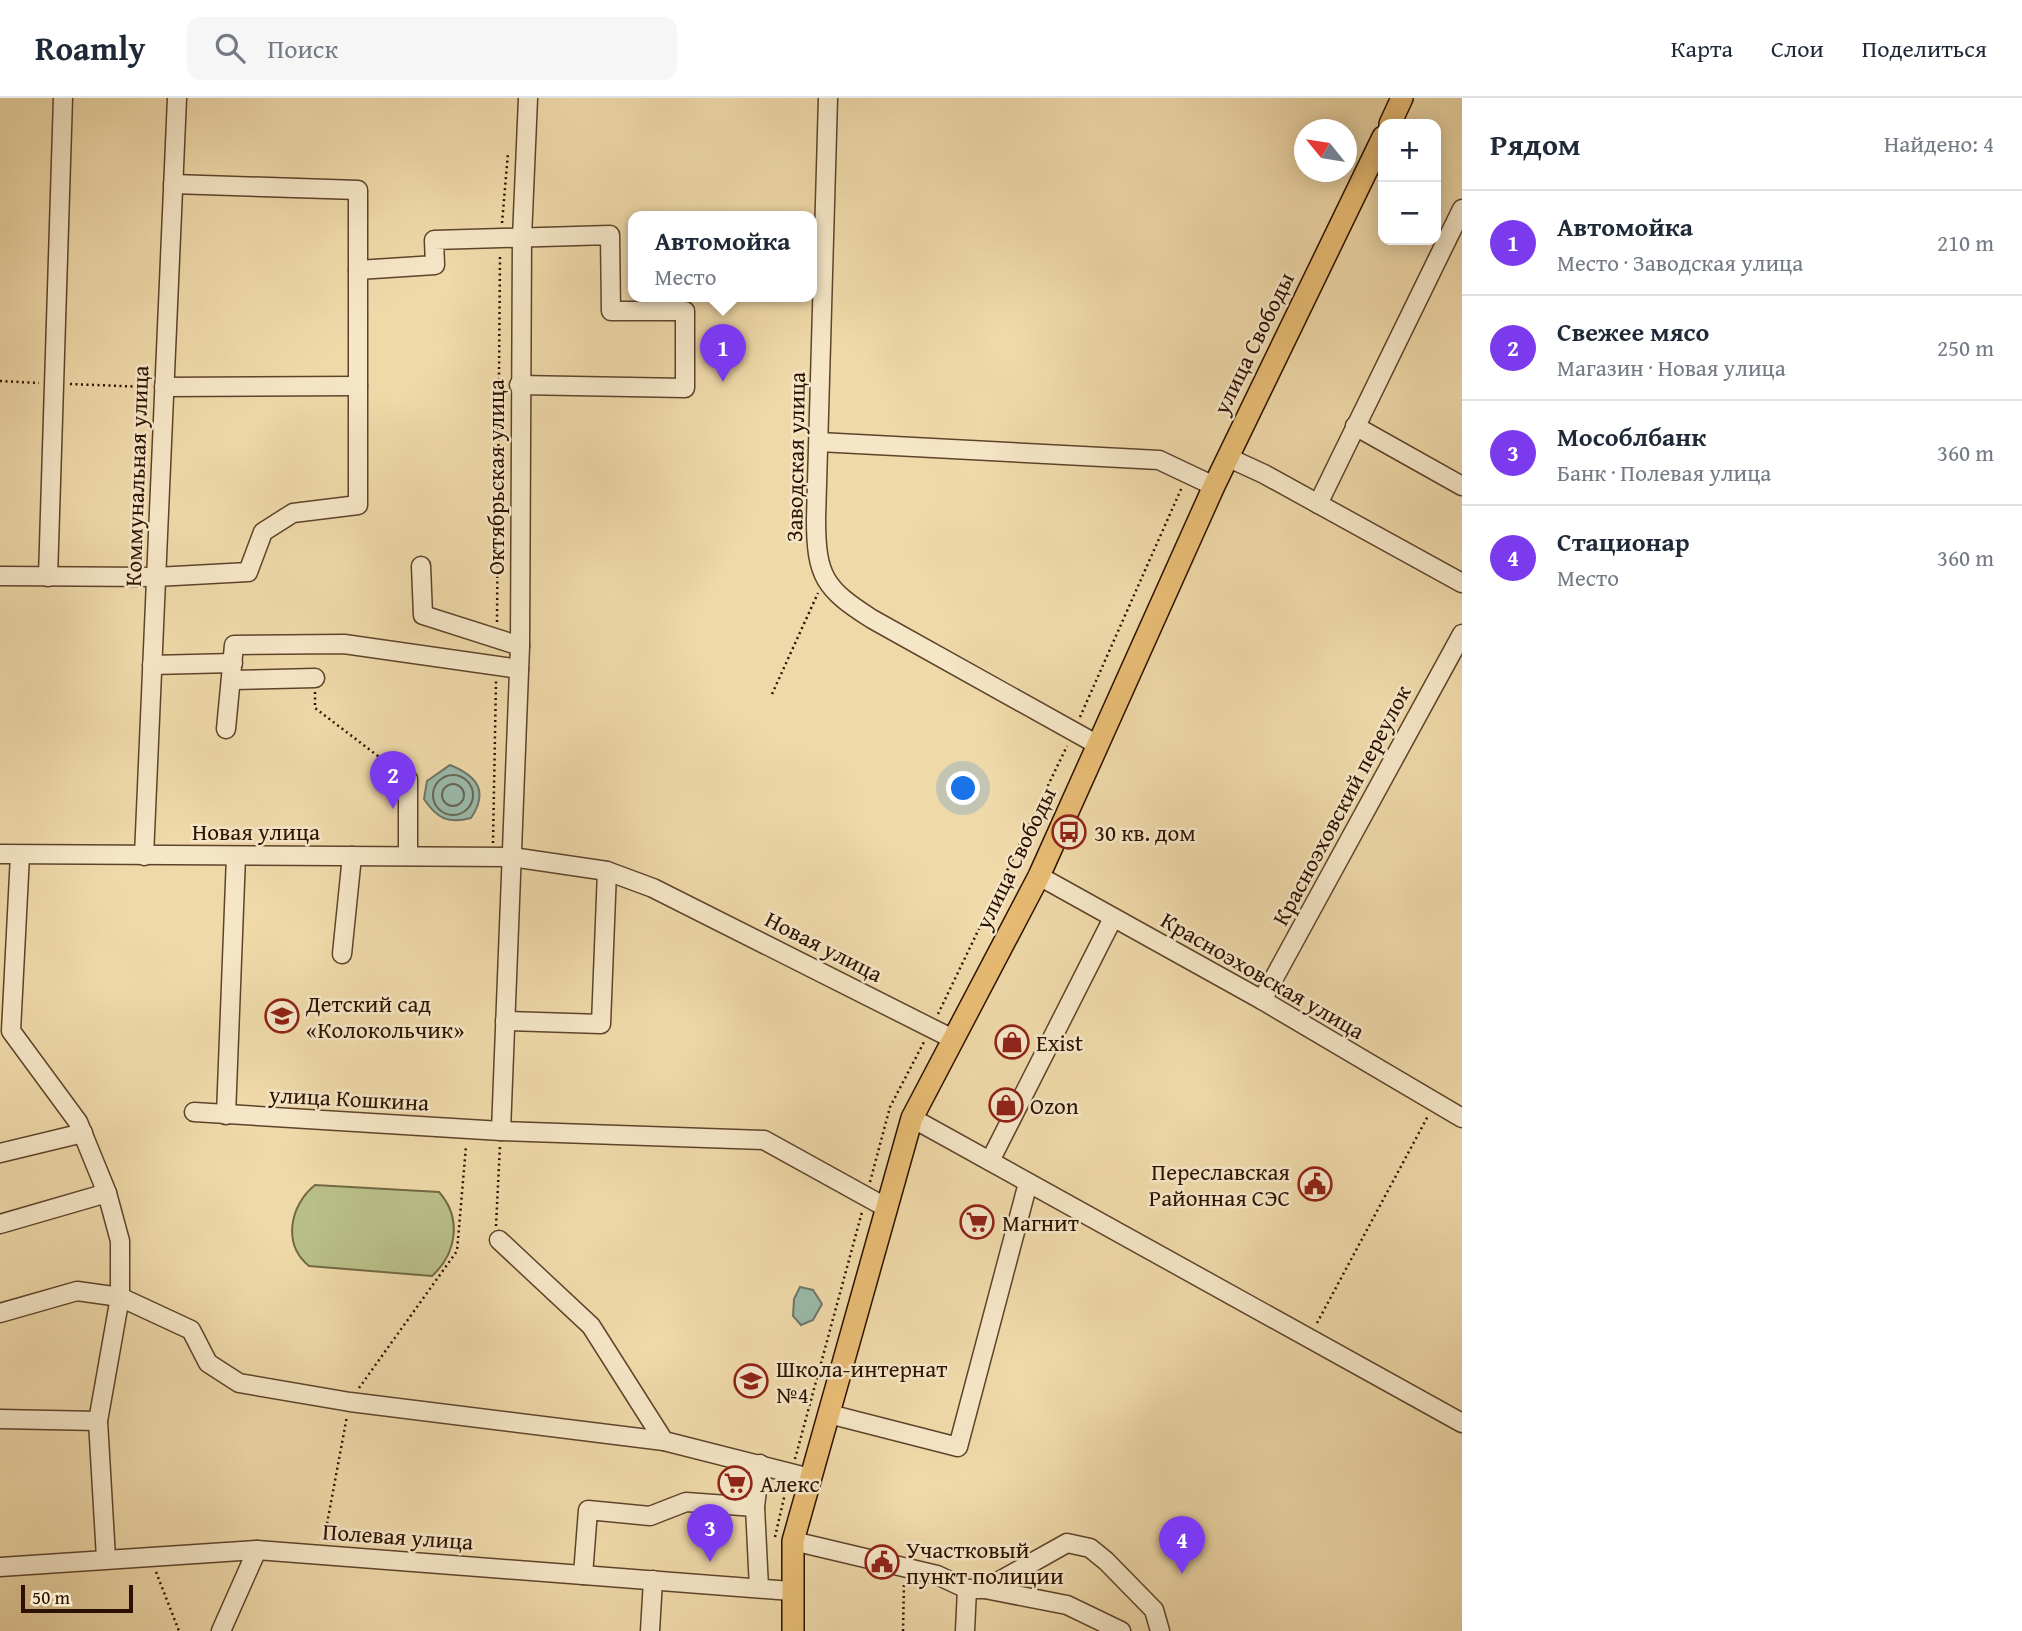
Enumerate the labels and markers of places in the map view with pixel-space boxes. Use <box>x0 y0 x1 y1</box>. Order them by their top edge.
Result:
pin: 1 <box>700 324 746 382</box>
pin: 2 <box>370 751 416 809</box>
bus stop icon: 30 кв. дом <box>1050 813 1088 851</box>
place label: 30 кв. дом <box>1094 816 1196 849</box>
place label: Детский сад «Колокольчик» <box>305 987 464 1046</box>
school or university icon: Детский сад «Колокольчик» <box>263 997 301 1035</box>
shop icon: Exist <box>993 1023 1031 1061</box>
place label: Exist <box>1036 1026 1083 1059</box>
shop icon: Ozon <box>987 1086 1025 1124</box>
place label: Ozon <box>1030 1089 1079 1122</box>
place label: Переславская Районная СЭС <box>1149 1155 1290 1214</box>
public building icon: Переславская Районная СЭС <box>1296 1165 1334 1203</box>
supermarket icon: Магнит <box>958 1203 996 1241</box>
place label: Магнит <box>1002 1206 1079 1239</box>
place label: Школа-интернат №4 <box>776 1352 947 1411</box>
school or university icon: Школа-интернат №4 <box>732 1362 770 1400</box>
supermarket icon: Алекс <box>716 1464 754 1502</box>
place label: Алекс <box>760 1467 820 1500</box>
pin: 3 <box>687 1504 733 1562</box>
pin: 4 <box>1159 1516 1205 1574</box>
place label: Участковый пункт полиции <box>906 1533 1064 1592</box>
public building icon: Участковый пункт полиции <box>863 1543 901 1581</box>

